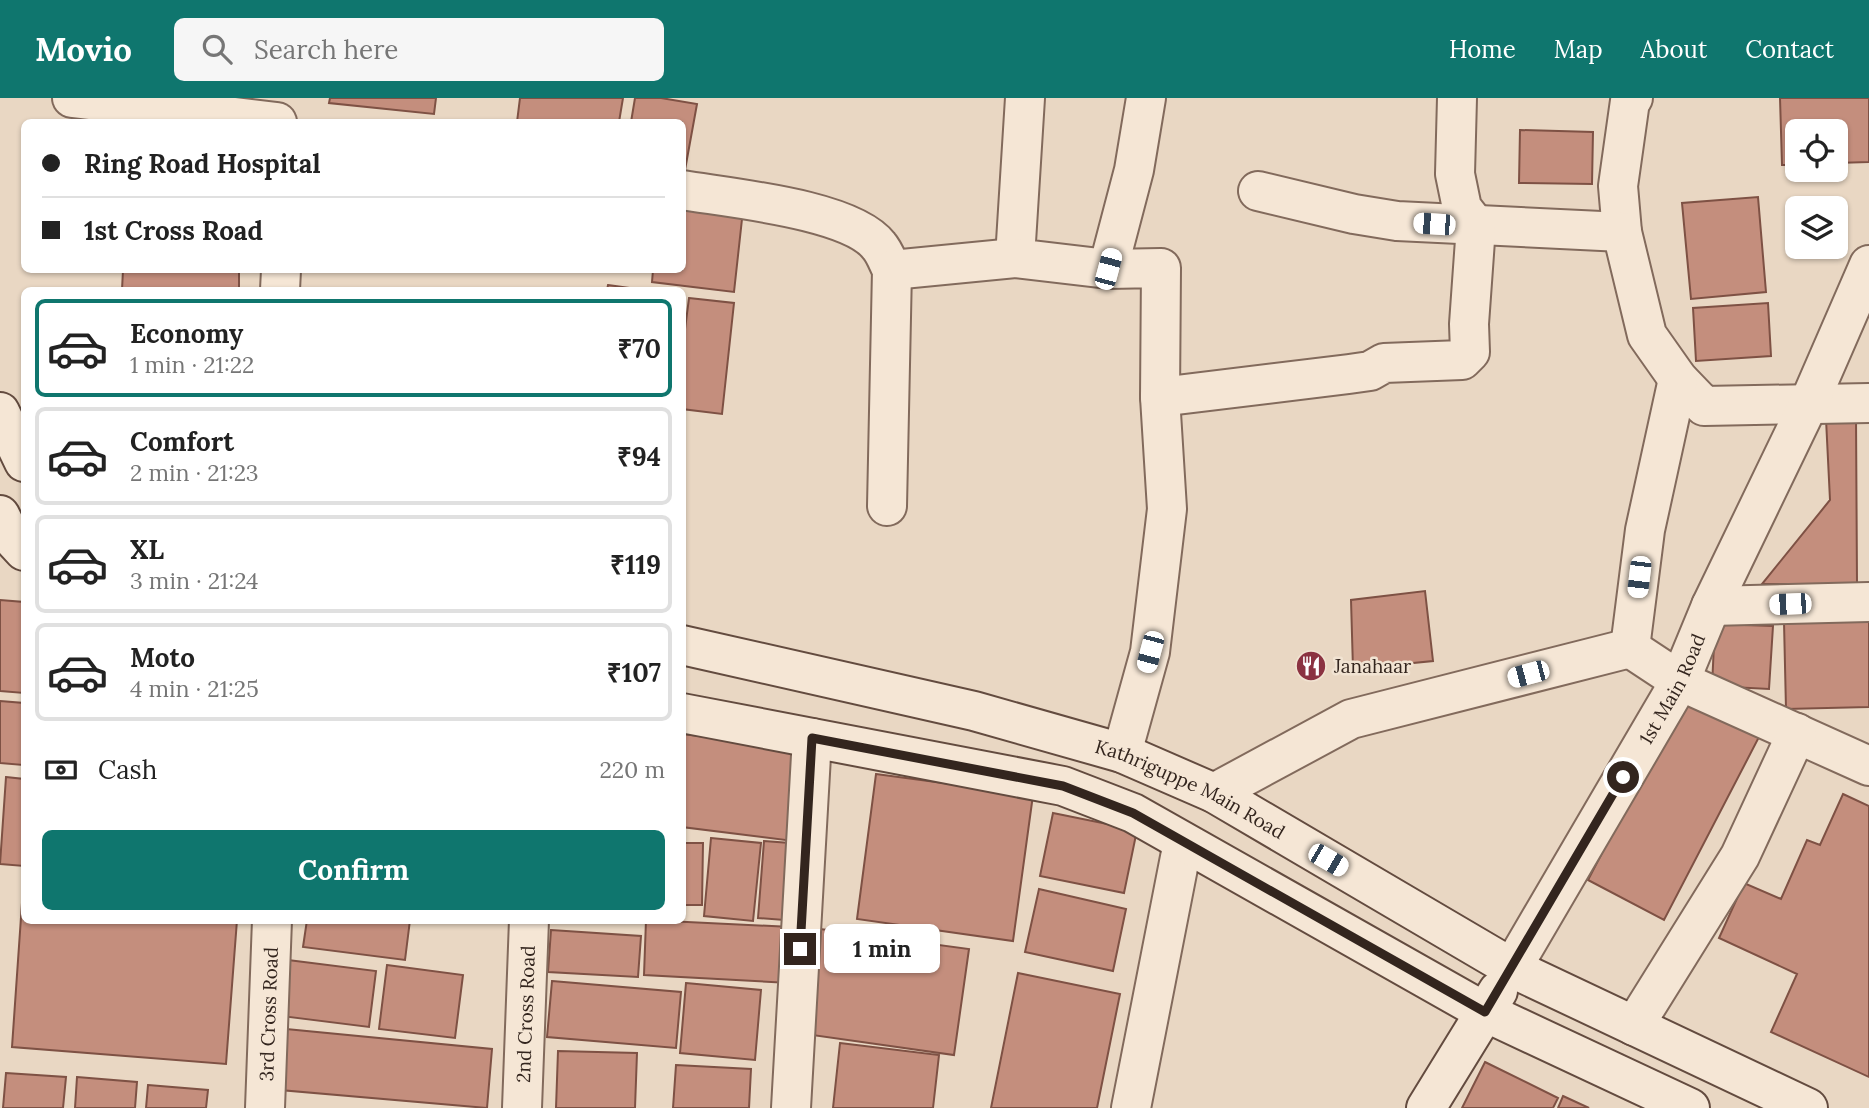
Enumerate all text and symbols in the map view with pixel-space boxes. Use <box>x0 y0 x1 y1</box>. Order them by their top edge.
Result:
search box <box>174 18 664 81</box>
text: Movio <box>35 28 132 70</box>
icon: search <box>198 30 236 68</box>
text: Search here <box>254 33 398 66</box>
text: Home <box>1449 34 1516 65</box>
text: Map <box>1554 34 1603 65</box>
text: About <box>1641 34 1707 65</box>
text: Contact <box>1745 34 1834 65</box>
map controls <box>1785 119 1848 259</box>
button: locate <box>1785 119 1848 182</box>
text: Ring Road Hospital <box>84 147 321 180</box>
button: layers <box>1785 196 1848 259</box>
car <box>1413 212 1456 236</box>
text: 1st Cross Road <box>84 214 263 247</box>
car <box>1093 246 1124 292</box>
icon: car <box>46 317 109 380</box>
text: Economy <box>130 317 243 350</box>
text: ₹70 <box>617 332 661 365</box>
text: 1 min · 21:22 <box>130 350 254 379</box>
icon: car <box>46 425 109 488</box>
text: Comfort <box>130 425 234 458</box>
text: ₹94 <box>617 440 661 473</box>
text: 2 min · 21:23 <box>130 458 259 487</box>
icon: car <box>46 533 109 596</box>
text: XL <box>130 533 164 566</box>
text: ₹119 <box>610 548 661 581</box>
car <box>1627 555 1652 599</box>
text: 3 min · 21:24 <box>130 566 258 595</box>
car <box>1769 593 1812 615</box>
car <box>1135 629 1166 675</box>
street label: 1st Main Road <box>1634 630 1710 749</box>
icon: car <box>46 641 109 704</box>
text: Moto <box>130 641 195 674</box>
restaurant icon: Janahaar <box>1294 649 1328 683</box>
place label: Janahaar <box>1333 654 1412 678</box>
text: ₹107 <box>607 656 661 689</box>
car <box>1505 658 1552 690</box>
text: 4 min · 21:25 <box>130 674 259 703</box>
street label: Kathriguppe Main Road <box>1092 734 1290 844</box>
icon: cash <box>42 751 80 789</box>
text: Cash <box>98 753 157 786</box>
text: 220 m <box>599 755 665 784</box>
route start <box>1607 761 1639 793</box>
button: Confirm <box>42 830 665 910</box>
car <box>1305 840 1352 880</box>
callout: 1 min <box>824 924 940 974</box>
route end <box>784 933 816 965</box>
text: 1 min <box>853 934 911 963</box>
street label: 2nd Cross Road <box>511 945 540 1083</box>
street label: 3rd Cross Road <box>254 946 283 1082</box>

